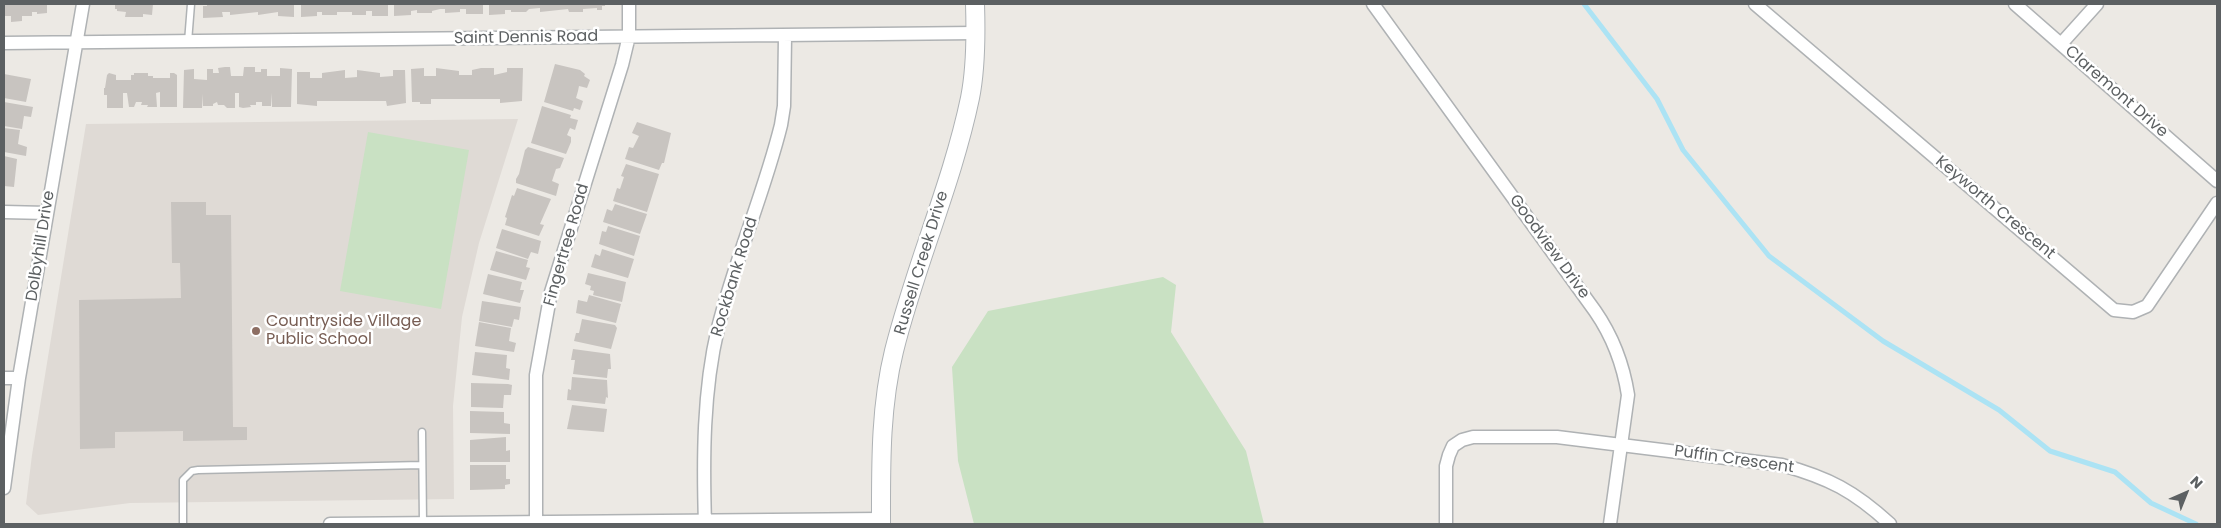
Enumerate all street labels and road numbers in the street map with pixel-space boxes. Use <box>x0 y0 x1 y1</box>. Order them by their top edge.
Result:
street label: Saint Dennis Road <box>454 27 598 49</box>
street label: Claremont Drive <box>2061 42 2171 142</box>
street label: Keyworth Crescent <box>1931 152 2059 264</box>
street label: Fingertree Road <box>540 182 594 308</box>
street label: Dolbyhill Drive <box>23 189 59 303</box>
street label: Russell Creek Drive <box>891 189 953 337</box>
street label: Goodview Drive <box>1505 191 1593 303</box>
street label: Rockbank Road <box>708 215 762 339</box>
street label: Puffin Crescent <box>1673 442 1795 478</box>

